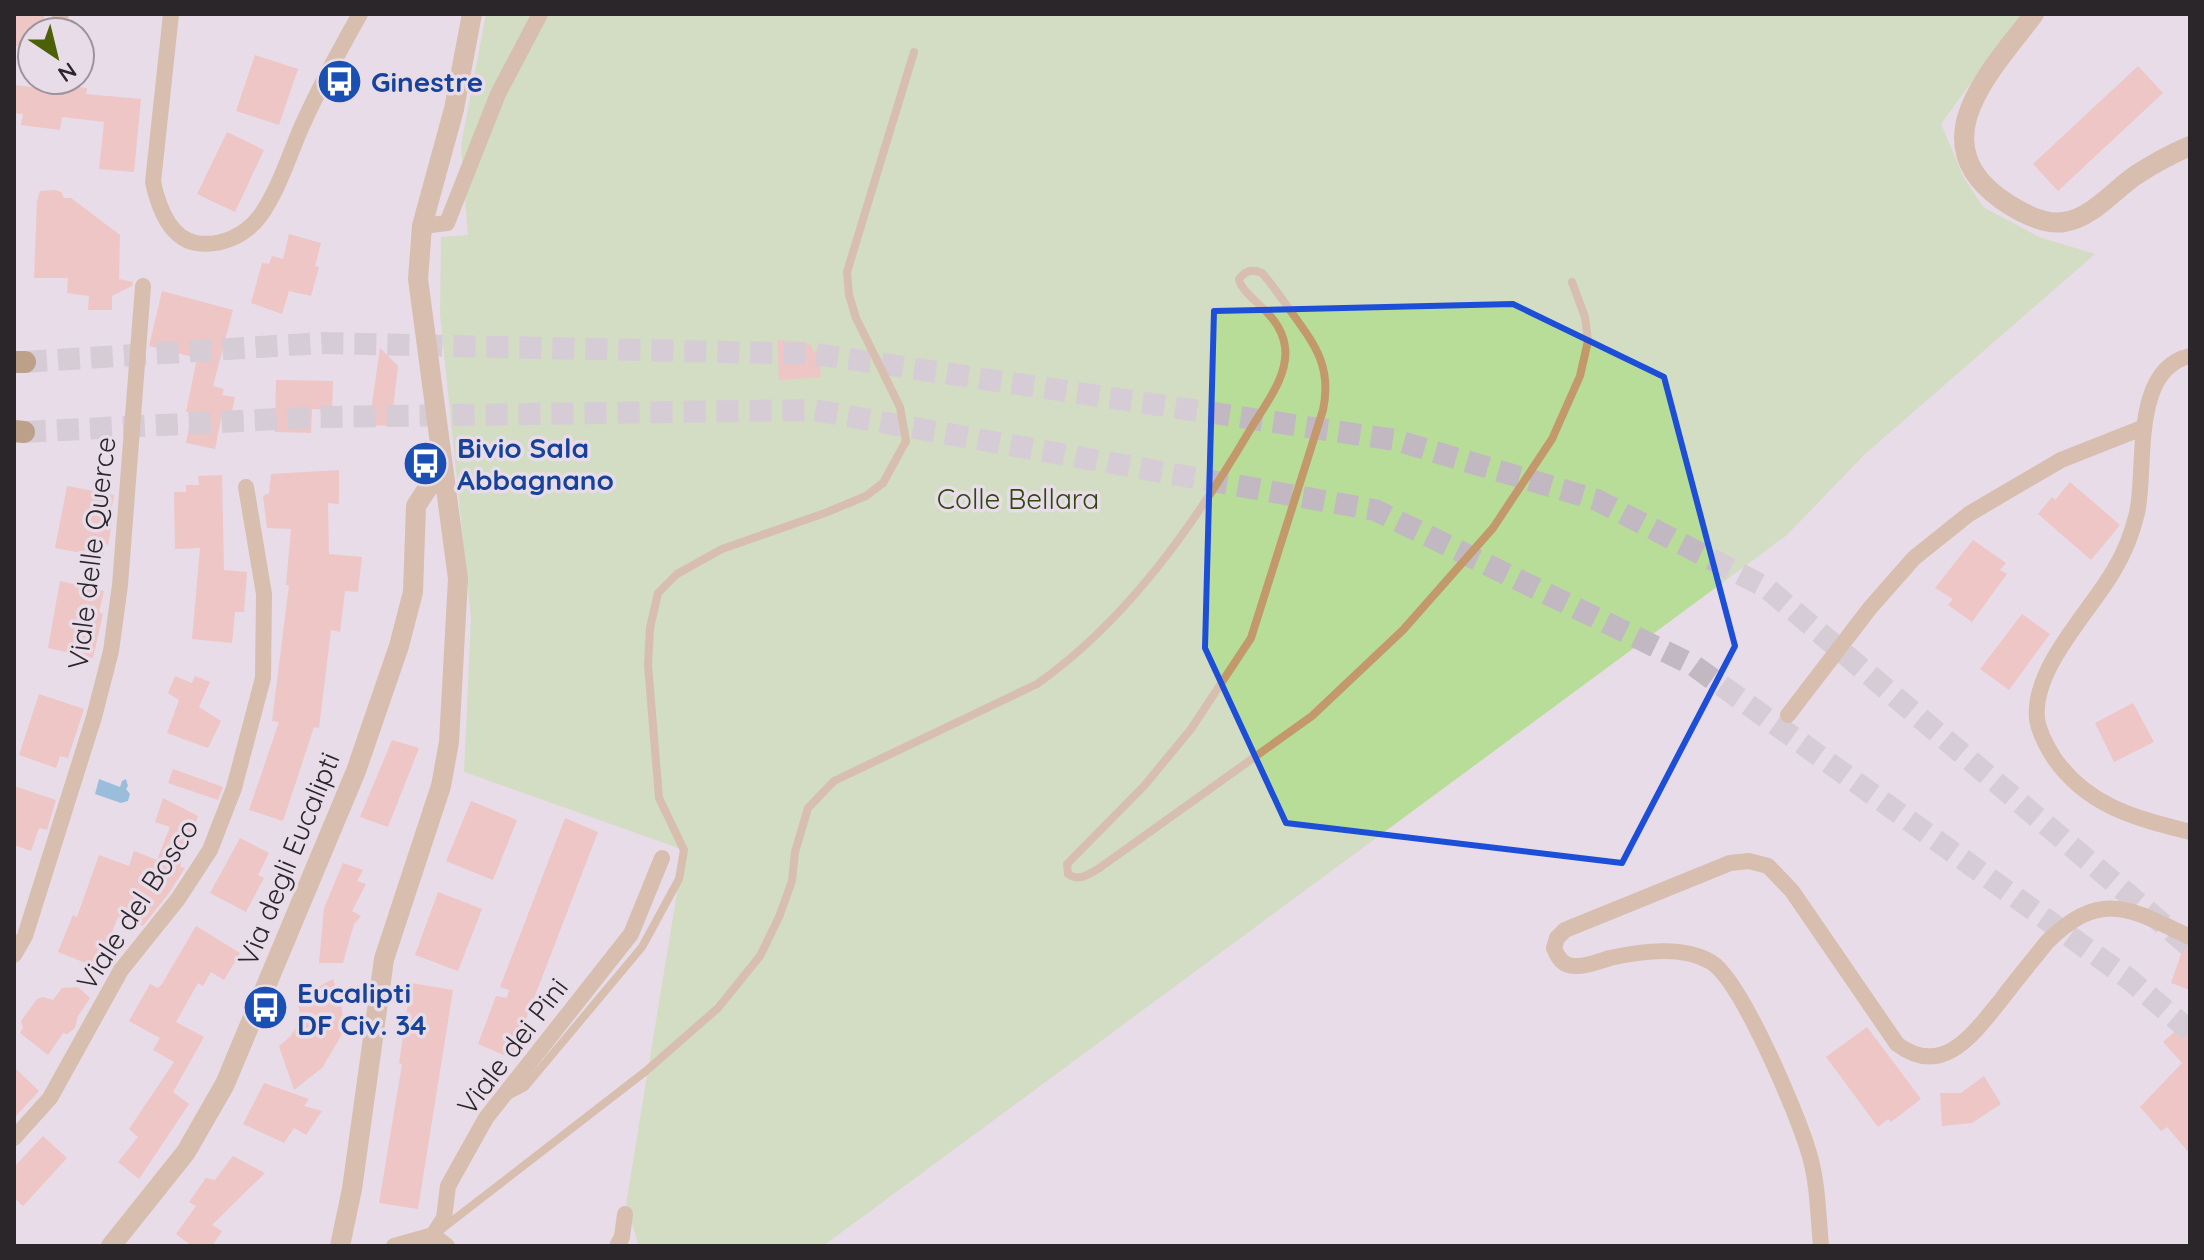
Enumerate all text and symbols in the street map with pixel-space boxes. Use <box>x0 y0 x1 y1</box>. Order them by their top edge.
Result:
north arrow <box>16 16 96 96</box>
text: N <box>53 56 82 88</box>
bus stop icon: Ginestre <box>316 57 364 105</box>
place label: Ginestre <box>371 64 483 99</box>
place label: Bivio Sala Abbagnano <box>457 430 614 497</box>
street label: Viale delle Querce <box>59 435 123 671</box>
bus stop icon: Bivio Sala Abbagnano <box>402 439 450 487</box>
park label: Colle Bellara <box>937 481 1099 516</box>
street label: Via degli Eucalipti <box>229 747 347 971</box>
street label: Viale del Bosco <box>68 812 206 996</box>
street label: Viale dei Pini <box>449 971 575 1121</box>
place label: Eucalipti DF Civ. 34 <box>297 975 427 1042</box>
bus stop icon: Eucalipti DF Civ. 34 <box>242 984 290 1032</box>

